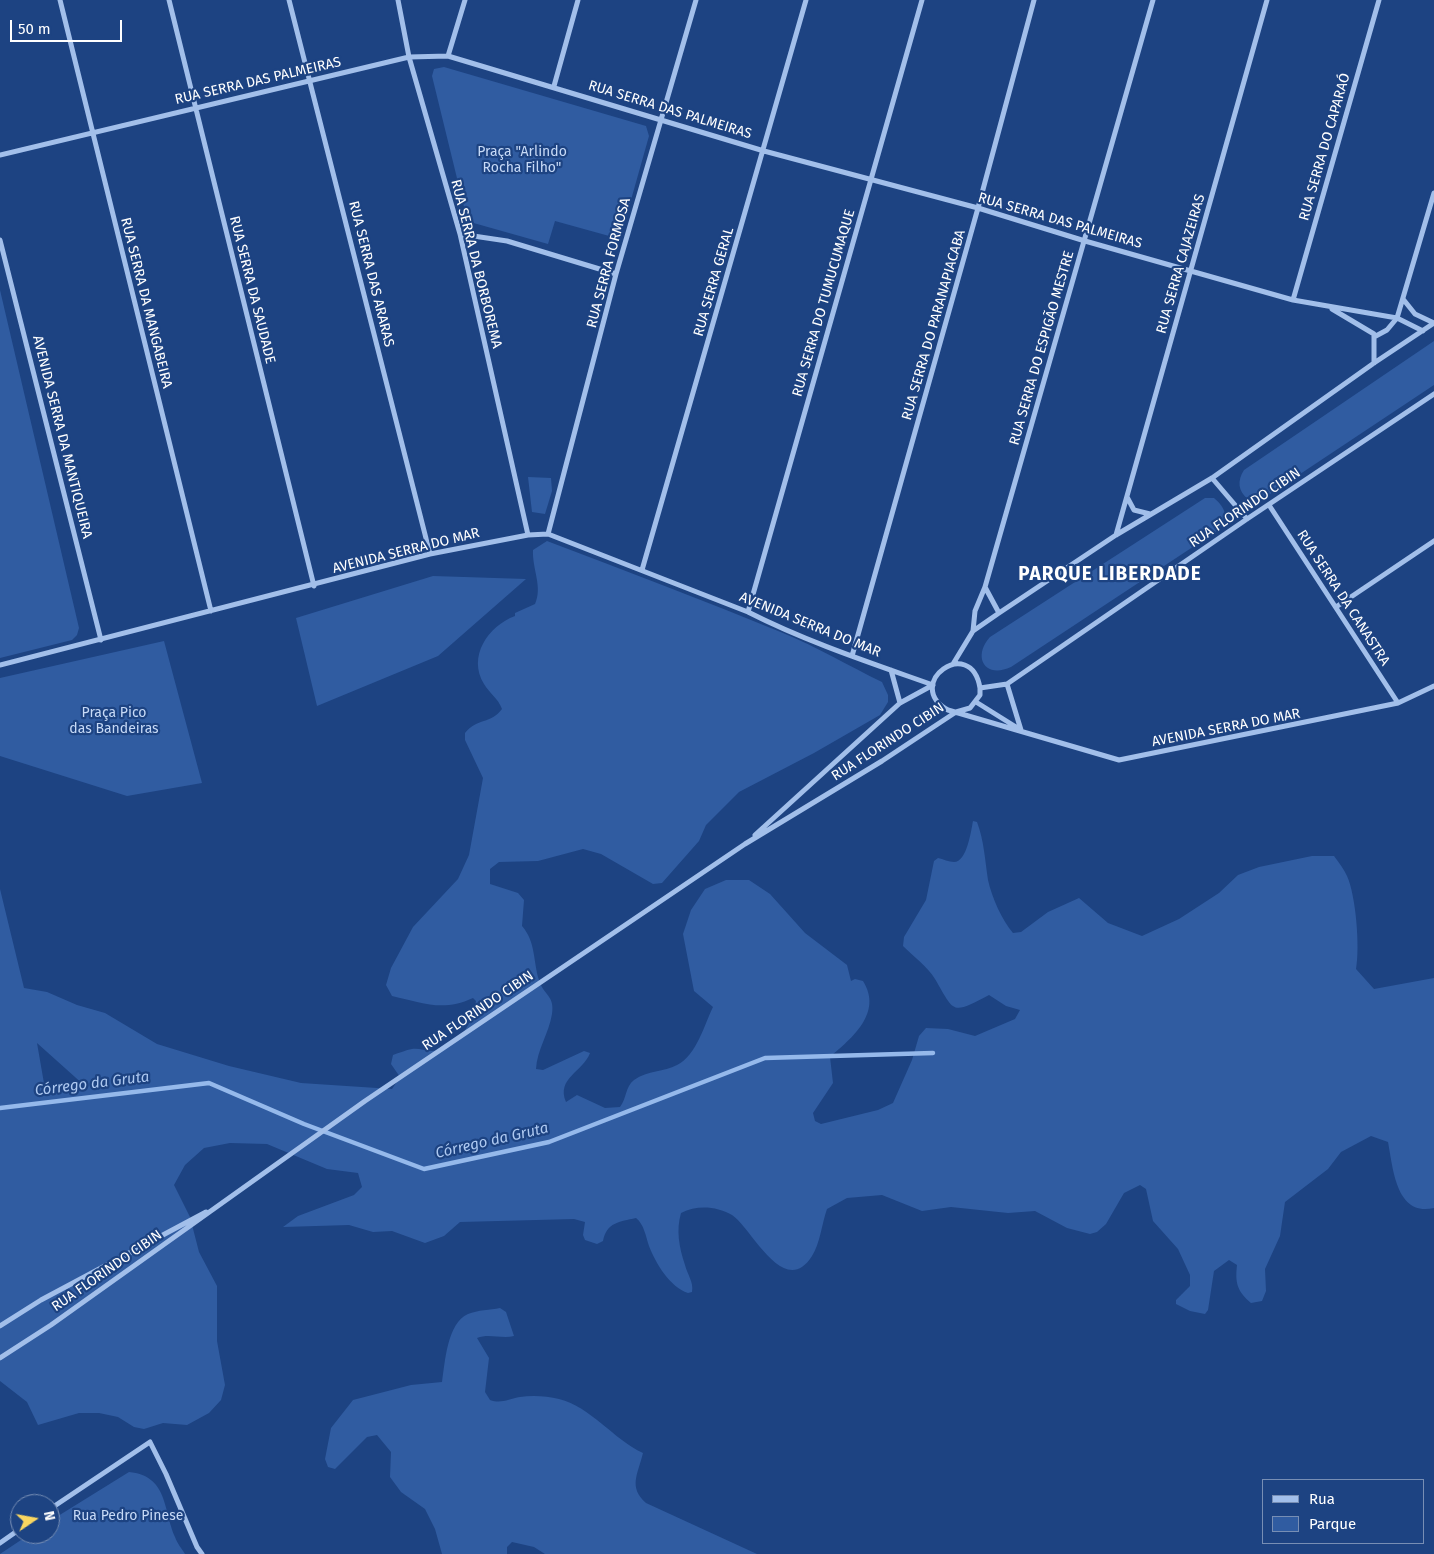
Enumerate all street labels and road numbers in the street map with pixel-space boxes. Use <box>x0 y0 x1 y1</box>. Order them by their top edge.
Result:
street label: RUA SERRA DAS PALMEIRAS <box>173 54 343 108</box>
street label: RUA SERRA DO CAPARAÓ <box>1296 71 1354 223</box>
street label: RUA SERRA DAS PALMEIRAS <box>586 77 754 143</box>
street label: RUA SERRA DA BORBOREMA <box>447 178 505 350</box>
street label: RUA SERRA DAS PALMEIRAS <box>976 189 1144 253</box>
street label: RUA SERRA CAJAZEIRAS <box>1153 192 1209 336</box>
street label: RUA SERRA FORMOSA <box>584 196 634 330</box>
street label: RUA SERRA DAS ARARAS <box>345 199 397 349</box>
street label: RUA SERRA DO TUMUCUMAQUE <box>789 207 859 399</box>
street label: RUA SERRA DA SAUDADE <box>225 214 279 366</box>
street label: RUA SERRA DA MANGABEIRA <box>117 216 175 390</box>
street label: RUA SERRA GERAL <box>690 225 738 339</box>
street label: RUA SERRA DO PARANAPIACABA <box>899 228 969 422</box>
street label: RUA SERRA DO ESPIGÃO MESTRE <box>1006 249 1078 447</box>
street label: AVENIDA SERRA DA MANTIQUEIRA <box>29 334 95 540</box>
street label: RUA FLORINDO CIBIN <box>1186 464 1304 552</box>
street label: AVENIDA SERRA DO MAR <box>331 525 481 577</box>
street label: RUA SERRA DA CANASTRA <box>1293 527 1393 669</box>
street label: AVENIDA SERRA DO MAR <box>737 589 883 661</box>
street label: RUA FLORINDO CIBIN <box>829 699 947 785</box>
street label: AVENIDA SERRA DO MAR <box>1150 705 1302 751</box>
street label: RUA FLORINDO CIBIN <box>419 967 537 1055</box>
street label: RUA FLORINDO CIBIN <box>49 1227 165 1315</box>

